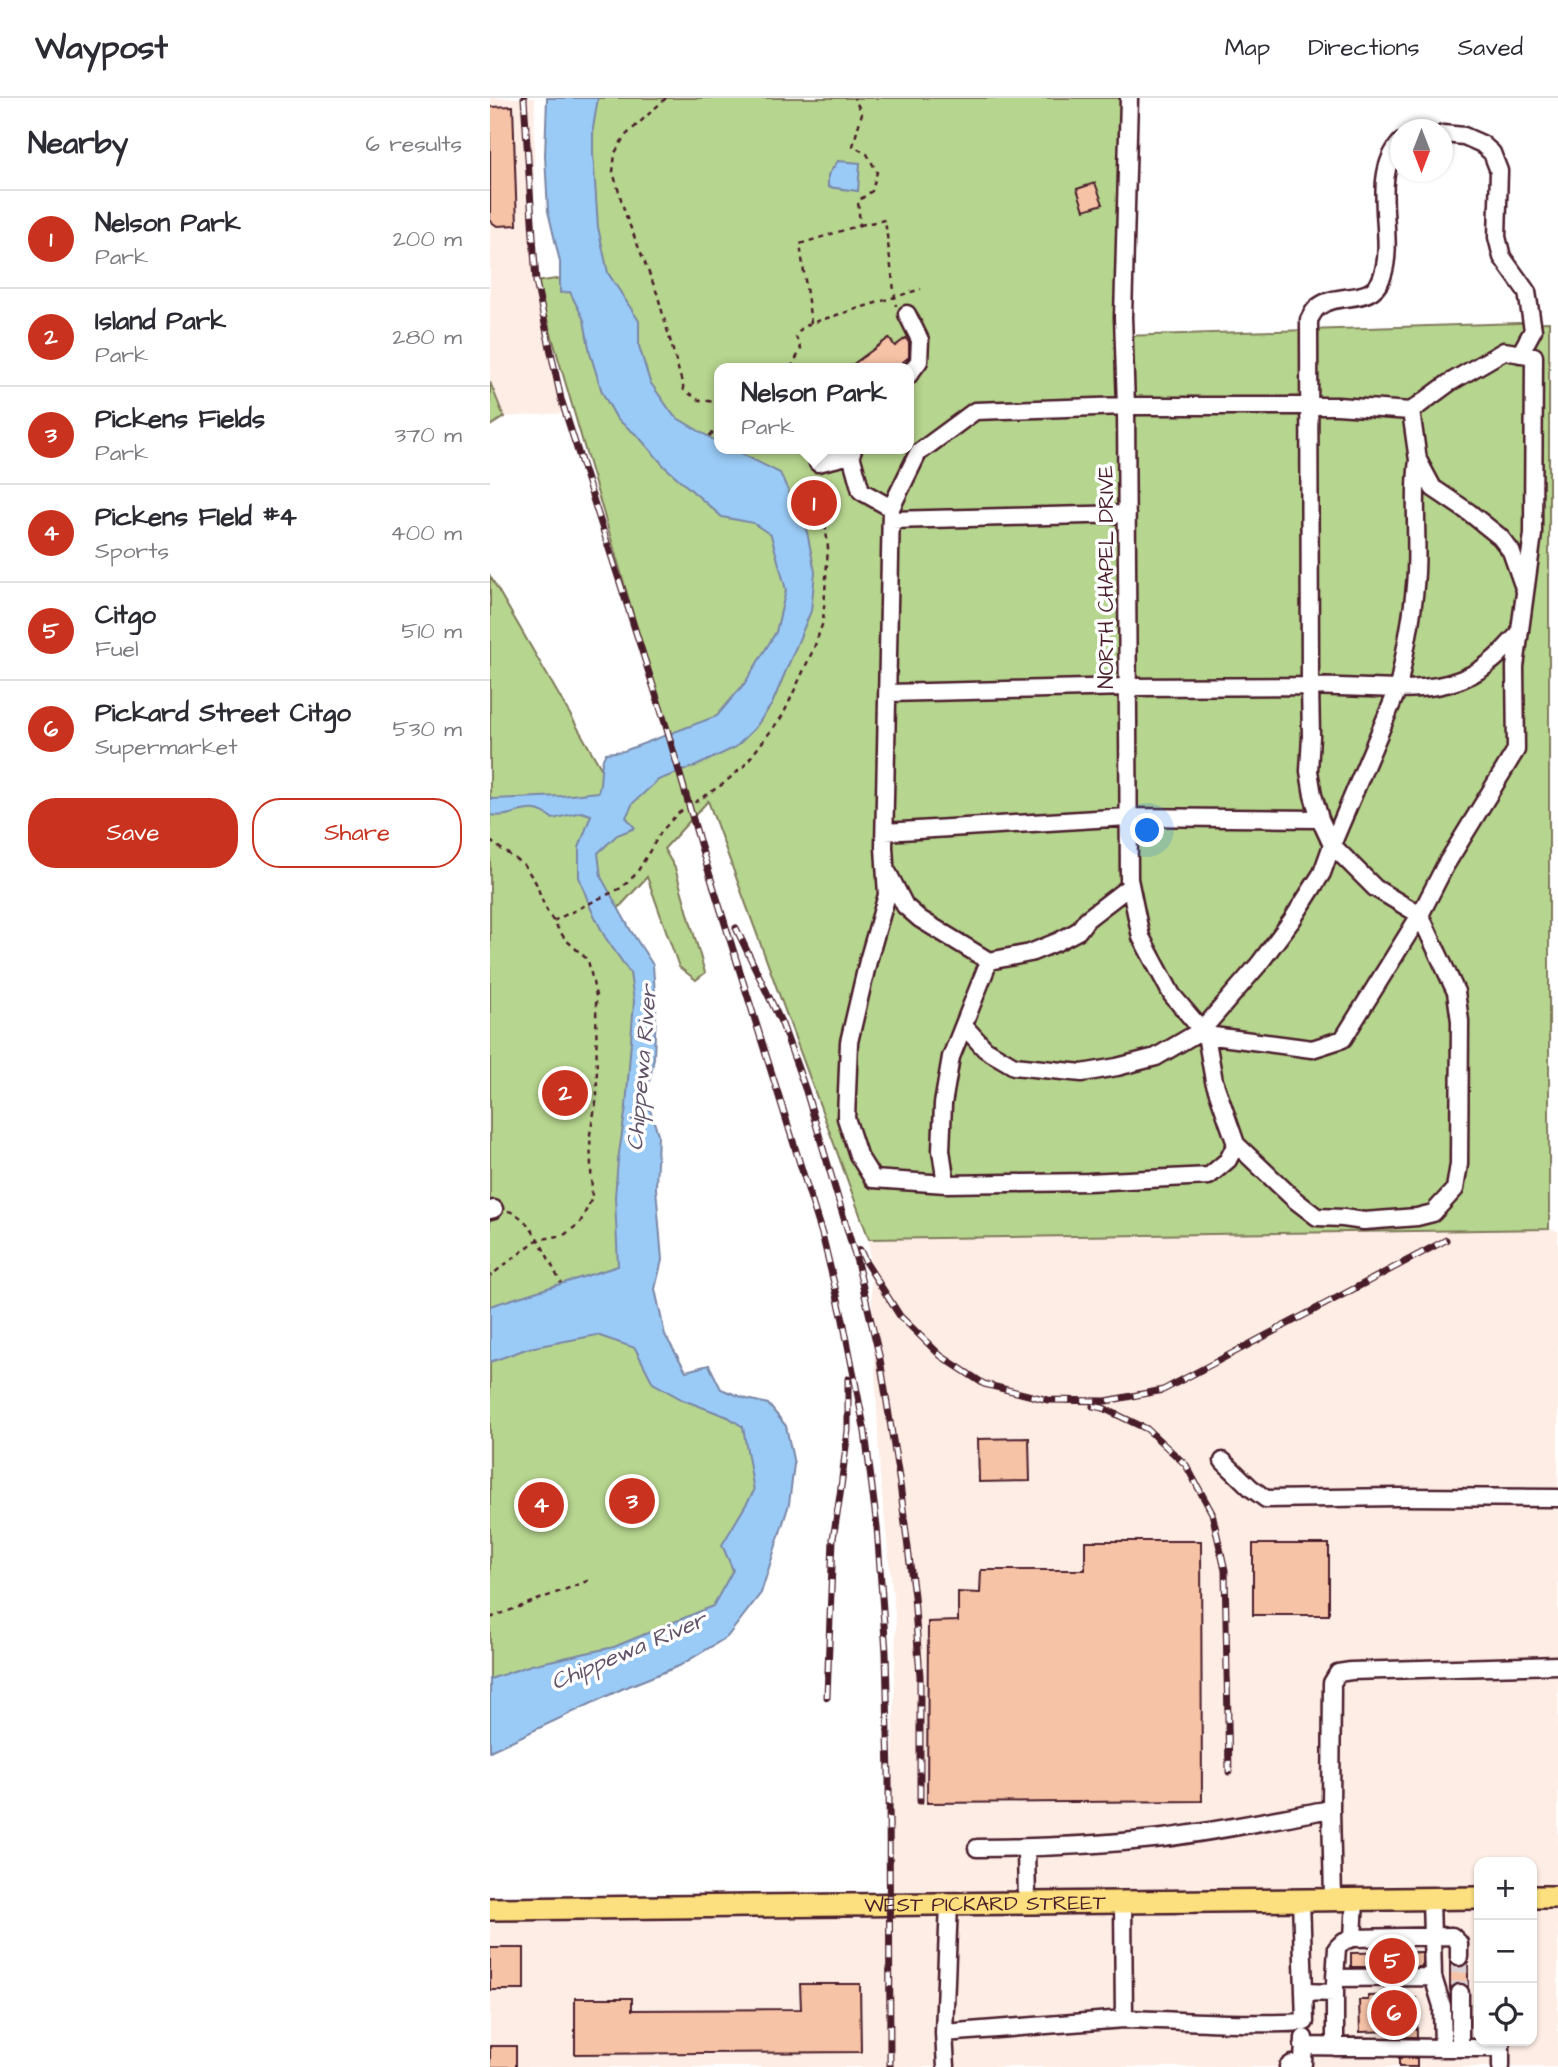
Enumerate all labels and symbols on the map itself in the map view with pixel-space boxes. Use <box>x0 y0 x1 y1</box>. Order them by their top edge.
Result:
north arrow <box>1390 119 1453 182</box>
street label: NORTH CHAPEL DRIVE <box>1092 465 1121 689</box>
pin: 1 <box>791 477 837 529</box>
your location <box>1130 813 1164 847</box>
water label: Chippewa River <box>619 982 665 1152</box>
pin: 2 <box>542 1067 588 1119</box>
pin: 3 <box>609 1475 655 1527</box>
pin: 4 <box>518 1479 564 1531</box>
water label: Chippewa River <box>546 1603 713 1698</box>
street label: WEST PICKARD STREET <box>864 1888 1107 1920</box>
pin: 5 <box>1369 1935 1415 1987</box>
pin: 6 <box>1371 1987 1417 2039</box>

